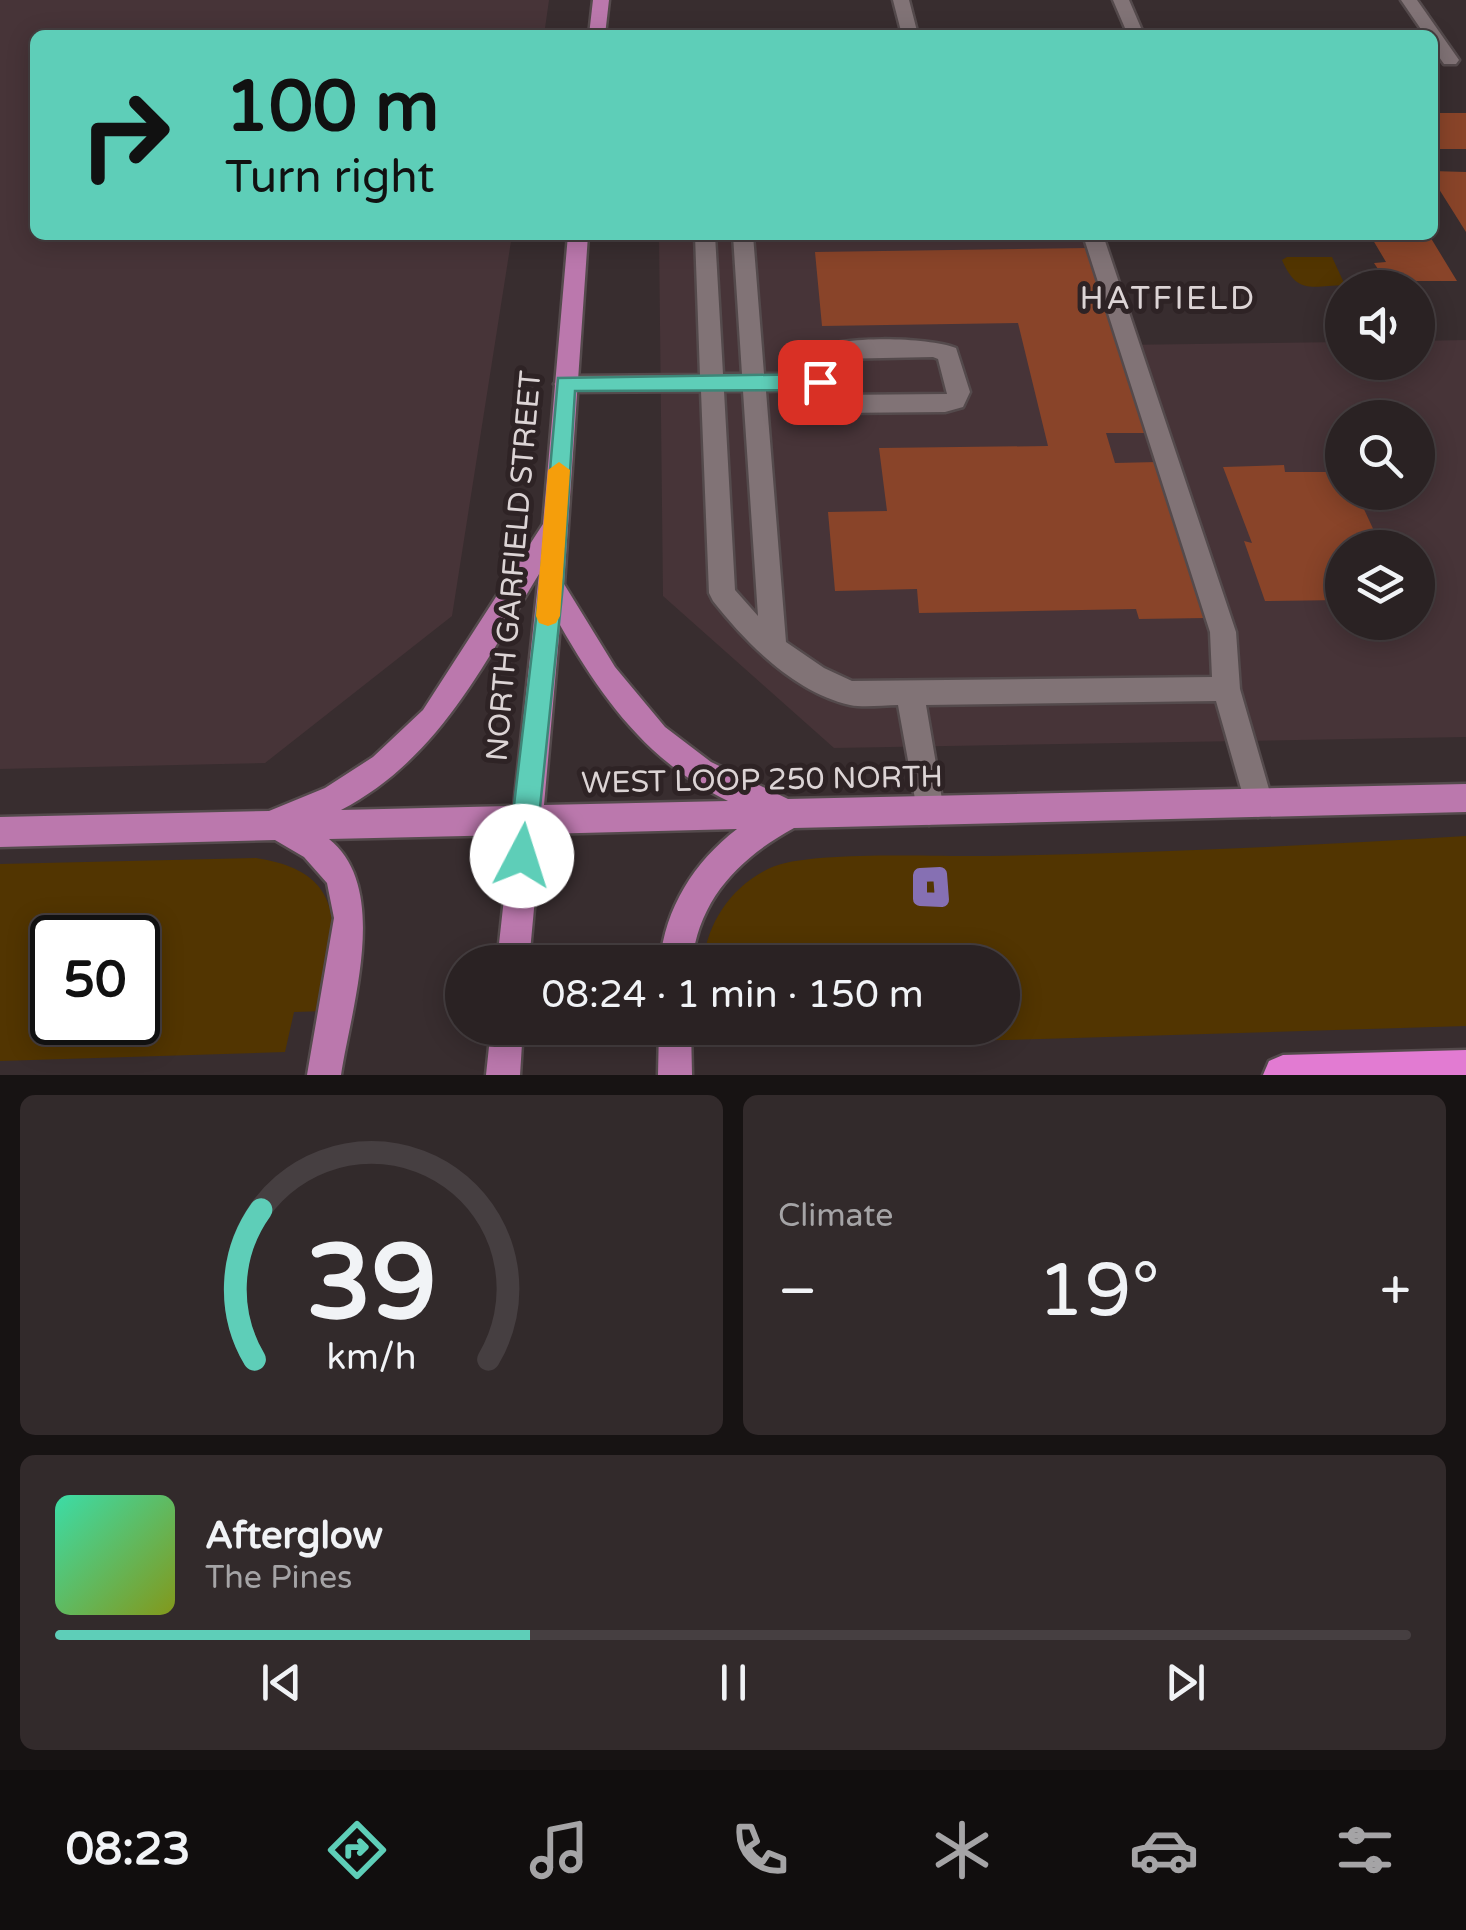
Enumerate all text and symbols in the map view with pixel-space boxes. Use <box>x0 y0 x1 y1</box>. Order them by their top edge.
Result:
text: 100 m <box>225 66 439 150</box>
icon: right <box>60 70 190 200</box>
text: Turn right <box>225 151 434 205</box>
map controls <box>1325 270 1435 640</box>
button: sound <box>1325 270 1435 380</box>
district label: HATFIELD <box>1080 280 1257 318</box>
pin <box>778 340 863 425</box>
icon: arrive <box>793 355 848 410</box>
street label: NORTH GARFIELD STREET <box>478 369 550 763</box>
button: search <box>1325 400 1435 510</box>
button: layers <box>1325 530 1435 640</box>
street label: WEST LOOP 250 NORTH <box>581 758 943 802</box>
position arrow <box>470 804 574 908</box>
speed limit sign: 50 <box>30 915 160 1045</box>
text: 08:24 · 1 min · 150 m <box>541 972 924 1018</box>
text: Climate <box>778 1197 893 1235</box>
text: 39 <box>306 1222 437 1347</box>
text: 19° <box>1037 1246 1160 1336</box>
text: − <box>778 1259 817 1325</box>
text: + <box>1380 1259 1411 1325</box>
text: km/h <box>327 1336 416 1379</box>
text: Afterglow <box>205 1513 383 1559</box>
text: The Pines <box>205 1559 352 1597</box>
icon: previous <box>254 1655 309 1710</box>
icon: pause <box>706 1655 761 1710</box>
icon: next <box>1158 1655 1213 1710</box>
icon: directions <box>322 1815 392 1885</box>
icon: music <box>524 1815 594 1885</box>
icon: phone <box>725 1815 795 1885</box>
icon: climate <box>927 1815 997 1885</box>
icon: car <box>1129 1815 1199 1885</box>
icon: filters <box>1330 1815 1400 1885</box>
text: 08:23 <box>66 1823 191 1877</box>

